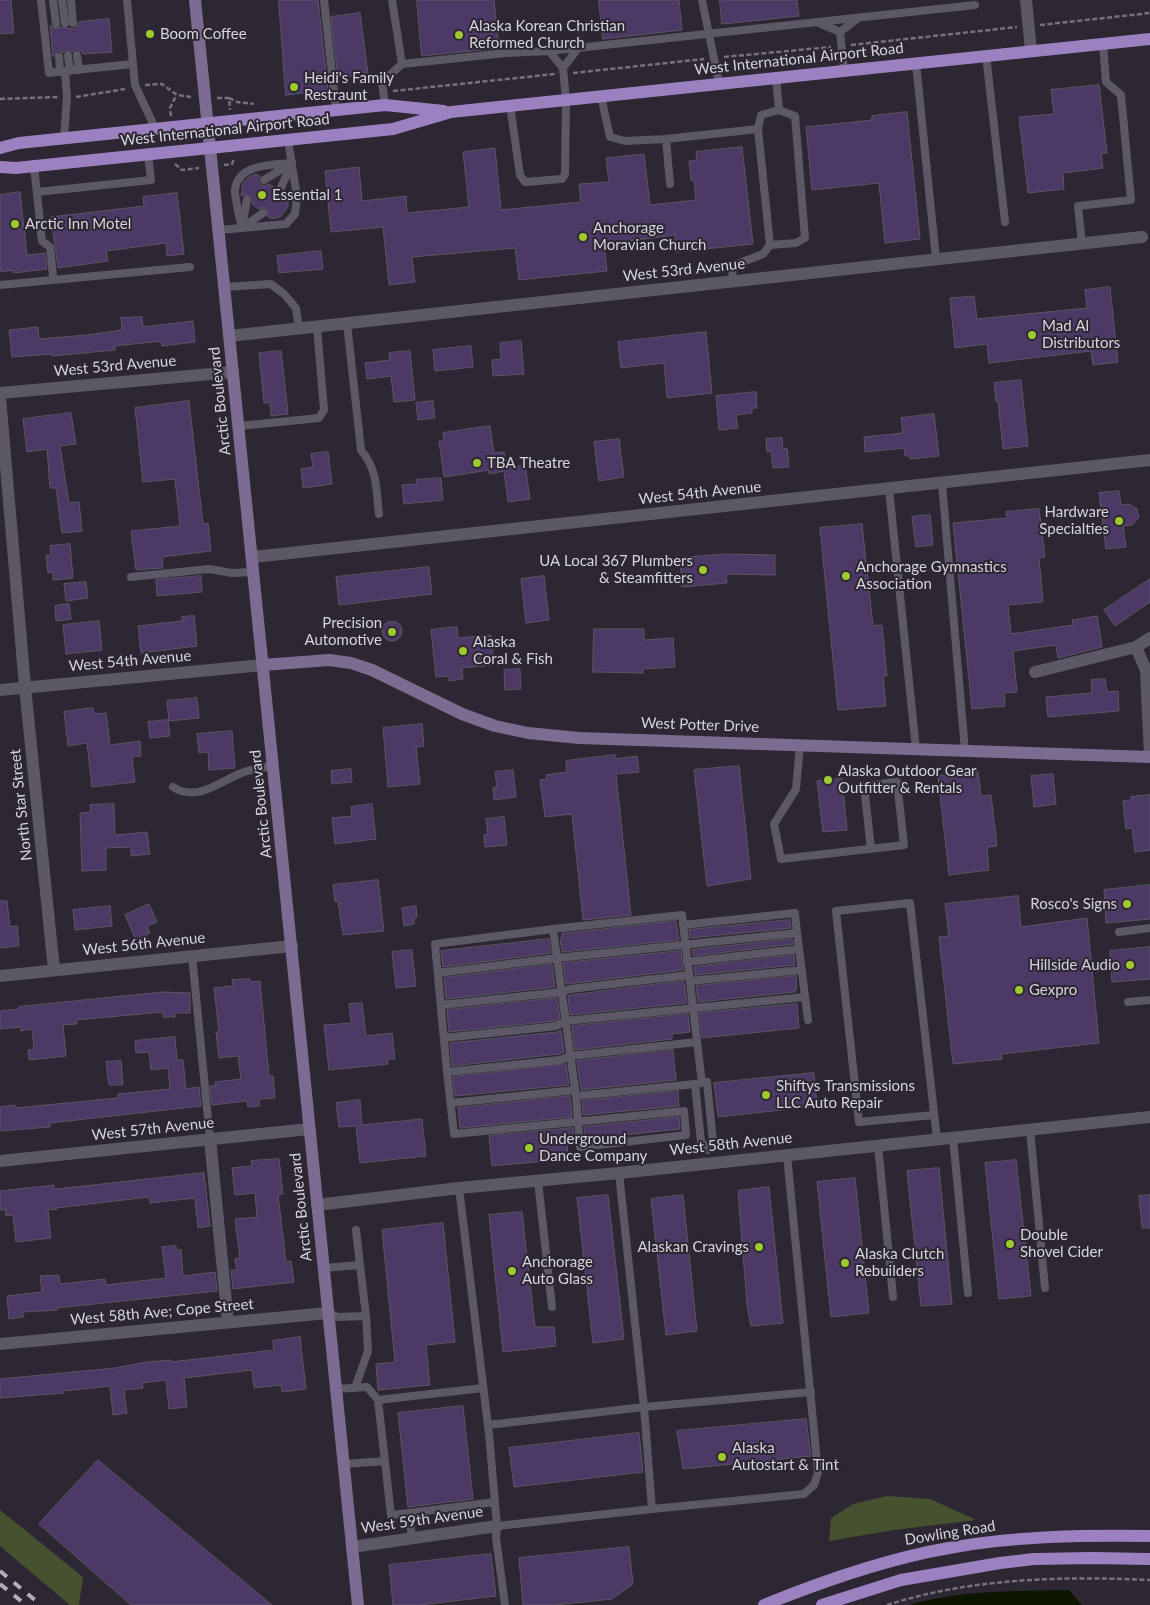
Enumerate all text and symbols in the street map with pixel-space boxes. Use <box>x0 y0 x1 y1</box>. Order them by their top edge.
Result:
place label: Alaska Korean Christian Reformed Church <box>469 17 625 52</box>
place label: Boom Coffee <box>160 25 247 43</box>
marker: Boom Coffee <box>144 28 156 40</box>
marker: Alaska Korean Christian Reformed Church <box>453 29 465 41</box>
street label: West International Airport Road <box>694 39 904 79</box>
place label: Heidi's Family Restraunt <box>304 69 394 104</box>
marker: Heidi's Family Restraunt <box>288 81 300 93</box>
street label: West International Airport Road <box>120 110 330 150</box>
place label: Essential 1 <box>272 186 342 204</box>
marker: Essential 1 <box>256 189 268 201</box>
place label: Arctic Inn Motel <box>25 215 131 233</box>
marker: Arctic Inn Motel <box>9 218 21 230</box>
place label: Anchorage Moravian Church <box>593 219 706 254</box>
marker: Anchorage Moravian Church <box>577 231 589 243</box>
street label: West 53rd Avenue <box>622 255 746 285</box>
place label: Mad Al Distributors <box>1042 317 1120 352</box>
marker: Mad Al Distributors <box>1026 329 1038 341</box>
street label: Arctic Boulevard <box>205 346 235 456</box>
street label: West 53rd Avenue <box>53 352 177 380</box>
place label: TBA Theatre <box>487 454 570 472</box>
marker: TBA Theatre <box>471 457 483 469</box>
street label: West 54th Avenue <box>638 478 762 508</box>
place label: Hardware Specialties <box>1039 503 1109 538</box>
marker: Hardware Specialties <box>1113 515 1125 527</box>
place label: UA Local 367 Plumbers & Steamfitters <box>539 552 693 587</box>
place label: Anchorage Gymnastics Association <box>856 558 1007 593</box>
marker: UA Local 367 Plumbers & Steamfitters <box>697 564 709 576</box>
marker: Anchorage Gymnastics Association <box>840 570 852 582</box>
place label: Precision Automotive <box>304 614 382 649</box>
marker: Precision Automotive <box>386 626 398 638</box>
place label: Alaska Coral & Fish <box>473 633 553 668</box>
marker: Alaska Coral & Fish <box>457 645 469 657</box>
street label: West 54th Avenue <box>68 647 192 675</box>
street label: West Potter Drive <box>640 714 760 736</box>
street label: North Star Street <box>6 748 36 862</box>
street label: Arctic Boulevard <box>246 749 276 859</box>
place label: Alaska Outdoor Gear Outfitter & Rentals <box>838 762 977 797</box>
marker: Alaska Outdoor Gear Outfitter & Rentals <box>822 774 834 786</box>
place label: Rosco's Signs <box>1030 895 1117 913</box>
marker: Rosco's Signs <box>1121 898 1133 910</box>
street label: West 56th Avenue <box>82 929 206 959</box>
place label: Hillside Audio <box>1029 956 1120 974</box>
marker: Hillside Audio <box>1124 959 1136 971</box>
place label: Gexpro <box>1029 981 1077 999</box>
marker: Gexpro <box>1013 984 1025 996</box>
place label: Shiftys Transmissions LLC Auto Repair <box>776 1077 915 1112</box>
marker: Shiftys Transmissions LLC Auto Repair <box>760 1089 772 1101</box>
street label: West 57th Avenue <box>91 1114 215 1144</box>
street label: West 58th Avenue <box>669 1129 793 1159</box>
place label: Underground Dance Company <box>539 1130 647 1165</box>
marker: Underground Dance Company <box>523 1142 535 1154</box>
street label: Arctic Boulevard <box>286 1152 316 1262</box>
place label: Double Shovel Cider <box>1020 1226 1103 1261</box>
place label: Alaskan Cravings <box>637 1238 749 1256</box>
marker: Double Shovel Cider <box>1004 1238 1016 1250</box>
marker: Alaskan Cravings <box>753 1241 765 1253</box>
place label: Alaska Clutch Rebuilders <box>855 1245 944 1280</box>
place label: Anchorage Auto Glass <box>522 1253 593 1288</box>
marker: Alaska Clutch Rebuilders <box>839 1257 851 1269</box>
marker: Anchorage Auto Glass <box>506 1265 518 1277</box>
street label: West 58th Ave; Cope Street <box>70 1295 254 1329</box>
place label: Alaska Autostart & Tint <box>732 1439 839 1474</box>
marker: Alaska Autostart & Tint <box>716 1451 728 1463</box>
street label: West 59th Avenue <box>360 1503 484 1537</box>
street label: Dowling Road <box>903 1517 997 1549</box>

